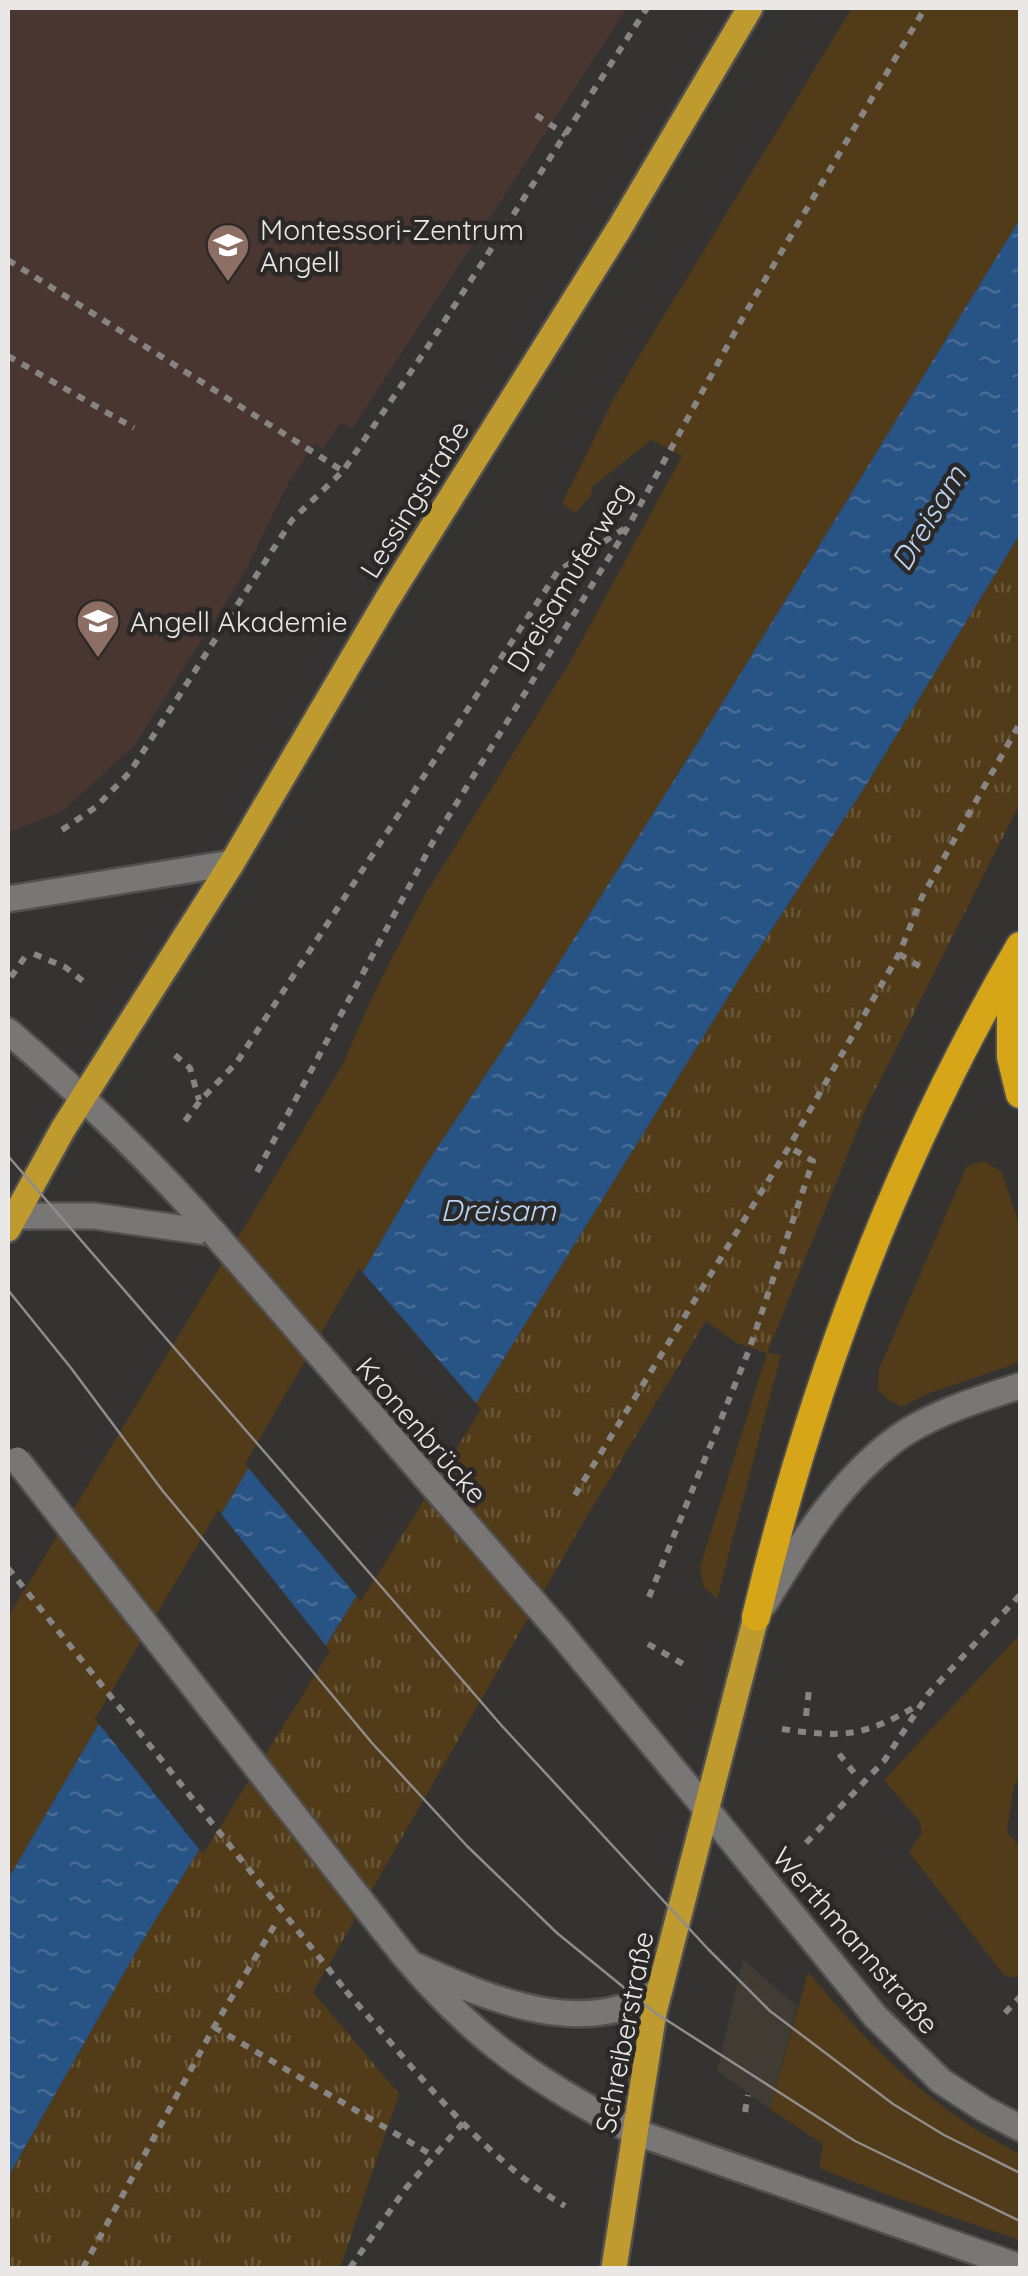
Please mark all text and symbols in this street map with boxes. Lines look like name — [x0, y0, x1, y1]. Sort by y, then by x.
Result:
place label: Montessori-Zentrum Angell — [260, 212, 524, 279]
school or university icon: Montessori-Zentrum Angell — [205, 222, 251, 283]
street label: Lessingstraße — [352, 414, 476, 584]
water label: Dreisam — [882, 458, 974, 577]
street label: Dreisamuferweg — [499, 476, 639, 678]
school or university icon: Angell Akademie — [75, 598, 121, 659]
place label: Angell Akademie — [130, 604, 348, 639]
water label: Dreisam — [440, 1191, 556, 1229]
street label: Kronenbrücke — [349, 1350, 495, 1510]
street label: Werthmannstraße — [765, 1839, 947, 2041]
street label: Schreiberstraße — [587, 1928, 661, 2136]

